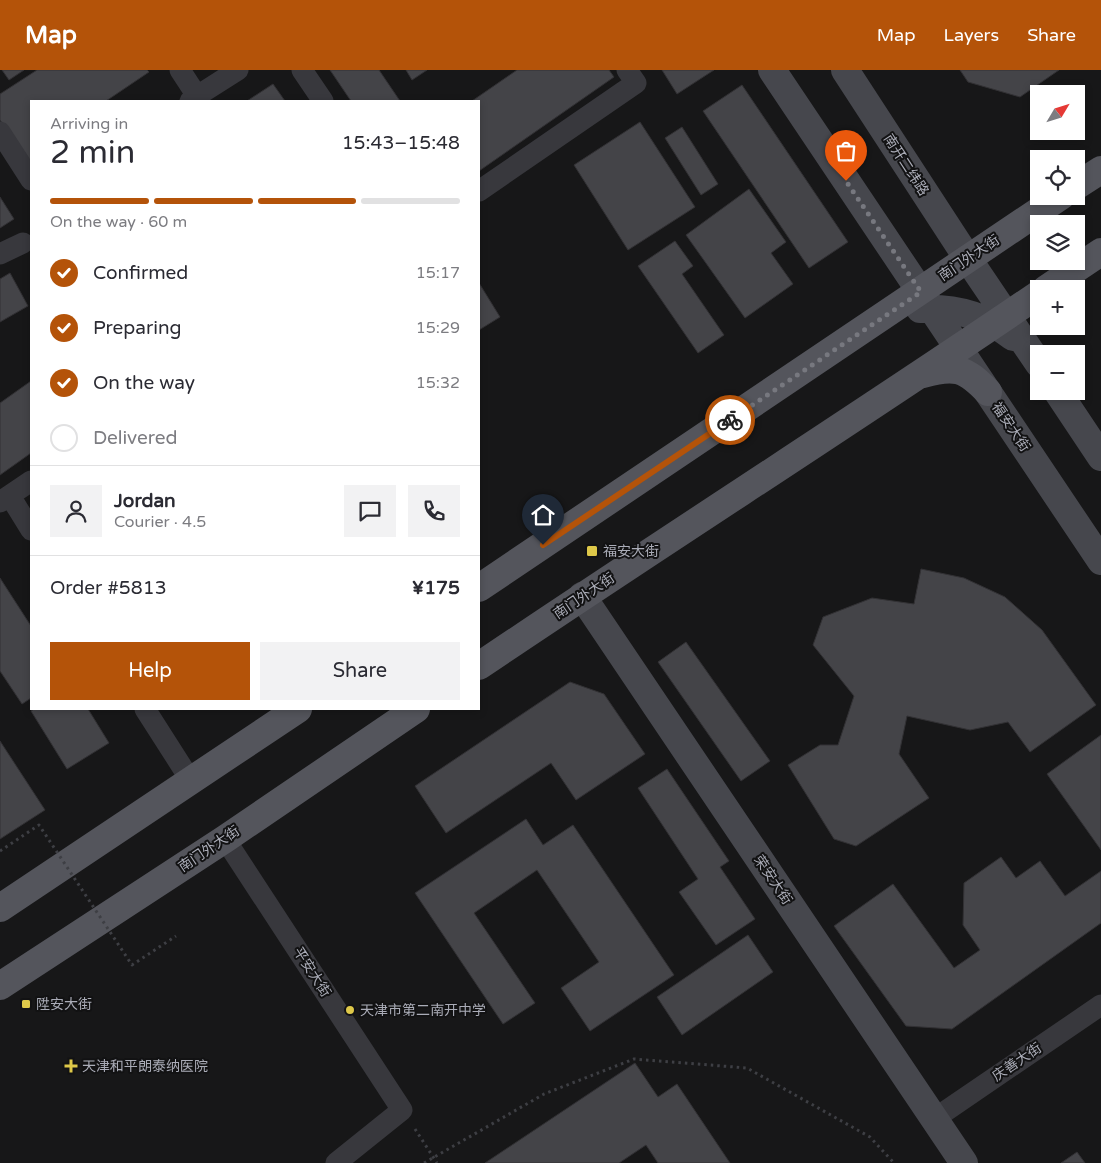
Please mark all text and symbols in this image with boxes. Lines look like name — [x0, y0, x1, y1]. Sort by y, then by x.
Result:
text: Map — [25, 21, 77, 50]
text: Map — [877, 24, 916, 46]
text: Layers — [944, 24, 999, 46]
text: Share — [1027, 24, 1076, 46]
north arrow — [1030, 85, 1085, 140]
map controls — [1030, 85, 1085, 400]
text: Arriving in — [50, 114, 128, 134]
pin — [825, 130, 867, 181]
street label: 南开二纬路 — [880, 131, 932, 199]
text: 15:43–15:48 — [342, 132, 460, 154]
text: 2 min — [50, 134, 135, 172]
icon: bag — [832, 137, 860, 165]
button: locate — [1030, 150, 1085, 205]
text: On the way · 60 m — [50, 212, 187, 232]
button: layers — [1030, 215, 1085, 270]
street label: 南门外大街 — [935, 231, 1003, 285]
icon: check — [50, 259, 78, 287]
text: Confirmed — [93, 262, 188, 284]
text: 15:17 — [416, 263, 460, 283]
button: + — [1030, 280, 1085, 335]
icon: check — [50, 314, 78, 342]
text: Preparing — [93, 317, 182, 339]
text: 15:29 — [416, 318, 460, 338]
button: − — [1030, 345, 1085, 400]
icon: check — [50, 369, 78, 397]
text: On the way — [93, 372, 195, 394]
text: 15:32 — [416, 373, 460, 393]
courier — [705, 395, 755, 445]
street label: 福安大街 — [988, 399, 1034, 455]
icon: bike — [716, 406, 744, 434]
text: Delivered — [93, 427, 178, 449]
button: person — [50, 485, 102, 537]
button: chat — [344, 485, 396, 537]
button: phone — [408, 485, 460, 537]
text: Jordan — [114, 490, 176, 512]
pin — [522, 494, 564, 545]
icon: home — [529, 501, 557, 529]
text: Courier · 4.5 — [114, 512, 206, 532]
place label: 福安大街 — [603, 543, 659, 560]
marker: 福安大街 — [585, 544, 599, 558]
street label: 南门外大街 — [550, 569, 618, 623]
text: Order #5813 — [50, 577, 167, 599]
text: ¥175 — [412, 577, 460, 599]
button: Help — [50, 642, 250, 700]
button: Share — [260, 642, 460, 700]
street label: 南门外大街 — [175, 822, 243, 876]
street label: 荣安大街 — [750, 852, 796, 908]
street label: 平安大街 — [290, 944, 334, 1000]
place label: 陞安大街 — [36, 996, 92, 1013]
marker: 陞安大街 — [20, 998, 32, 1010]
place label: 天津市第二南开中学 — [360, 1002, 486, 1019]
marker: 天津市第二南开中学 — [344, 1004, 356, 1016]
street label: 庆善大街 — [989, 1039, 1045, 1085]
place label: 天津和平朗泰纳医院 — [82, 1058, 208, 1075]
marker: 天津和平朗泰纳医院 — [64, 1059, 78, 1073]

